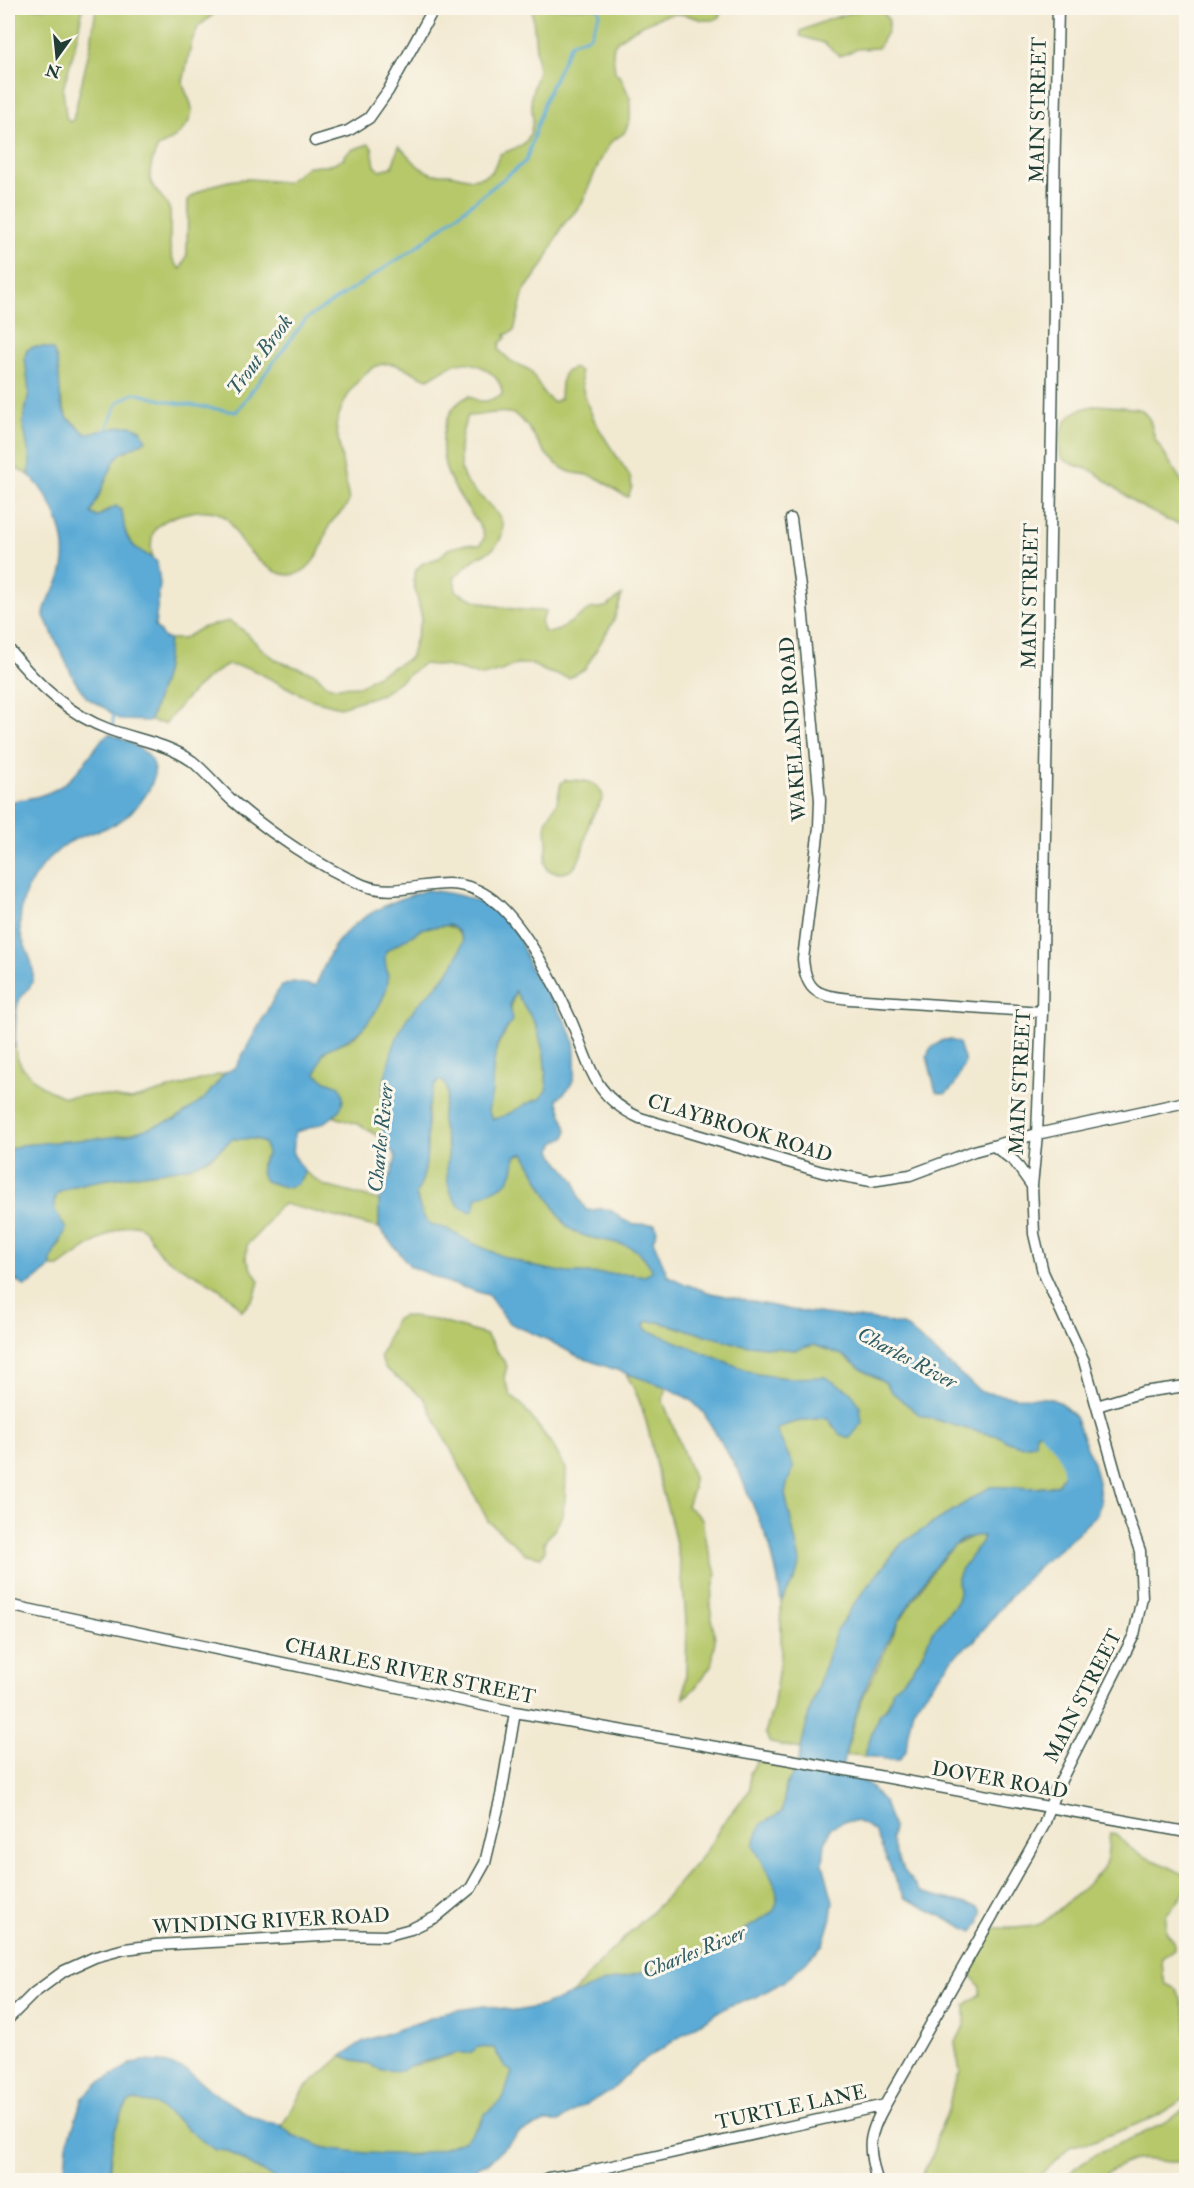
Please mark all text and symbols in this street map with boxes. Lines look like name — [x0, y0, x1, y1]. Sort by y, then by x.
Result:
north arrow — [27, 27, 87, 87]
street label: MAIN STREET — [1024, 37, 1052, 183]
text: N — [43, 59, 64, 82]
water label: Trout Brook — [221, 309, 299, 401]
street label: MAIN STREET — [1016, 523, 1044, 669]
street label: WAKELAND ROAD — [774, 636, 812, 823]
street label: MAIN STREET — [1004, 1008, 1036, 1156]
water label: Charles River — [362, 1081, 400, 1194]
street label: CLAYBROOK ROAD — [645, 1088, 835, 1168]
water label: Charles River — [853, 1320, 963, 1396]
street label: MAIN STREET — [1039, 1625, 1127, 1767]
street label: CHARLES RIVER STREET — [282, 1632, 538, 1710]
street label: DOVER ROAD — [930, 1756, 1070, 1804]
street label: WINDING RIVER ROAD — [151, 1902, 390, 1940]
water label: Charles River — [638, 1919, 751, 1985]
street label: TURTLE LANE — [713, 2079, 869, 2135]

